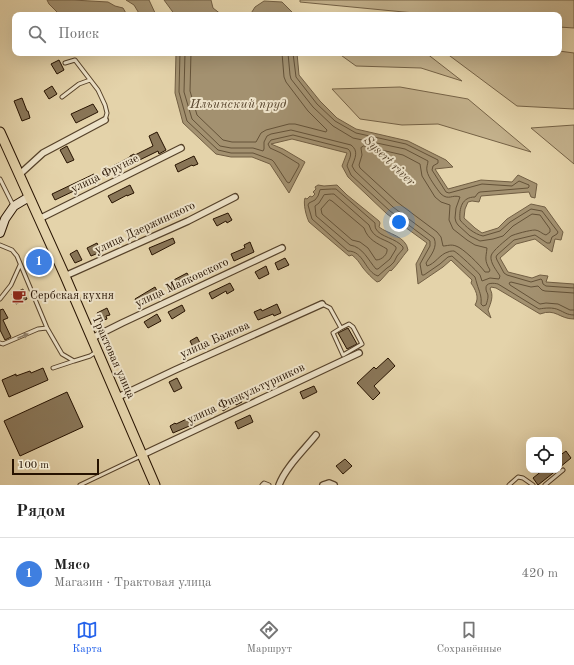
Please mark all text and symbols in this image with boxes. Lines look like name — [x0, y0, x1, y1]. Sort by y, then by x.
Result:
search box — [12, 12, 562, 56]
icon: search — [26, 23, 48, 45]
text: Поиск — [58, 27, 99, 42]
water label: Ильинский пруд — [189, 98, 287, 111]
water label: Sysert river — [361, 133, 418, 189]
street label: улица Фрунзе — [69, 152, 141, 196]
street label: улица Дзержинского — [93, 199, 197, 257]
your location — [389, 212, 409, 232]
pin: 1 — [26, 247, 52, 277]
street label: улица Маяковского — [133, 256, 231, 310]
cafe icon: Сербская кухня — [11, 288, 27, 304]
place label: Сербская кухня — [30, 290, 114, 302]
street label: Трактовая улица — [89, 313, 137, 401]
street label: улица Бажова — [178, 319, 252, 361]
one-way arrow — [18, 333, 29, 339]
street label: улица Физкультурников — [185, 361, 307, 427]
map controls — [526, 437, 562, 473]
button: locate — [526, 437, 562, 473]
scale bar — [12, 457, 99, 476]
text: 100 m — [18, 460, 49, 471]
text: Рядом — [16, 503, 65, 520]
text: Мясо — [54, 558, 90, 573]
text: 1 — [25, 567, 33, 580]
text: 420 m — [521, 567, 558, 580]
text: Магазин · Трактовая улица — [54, 576, 212, 589]
tab: Карта — [72, 619, 102, 657]
tab: Маршрут — [247, 619, 292, 657]
tab: Сохранённые — [437, 619, 502, 657]

